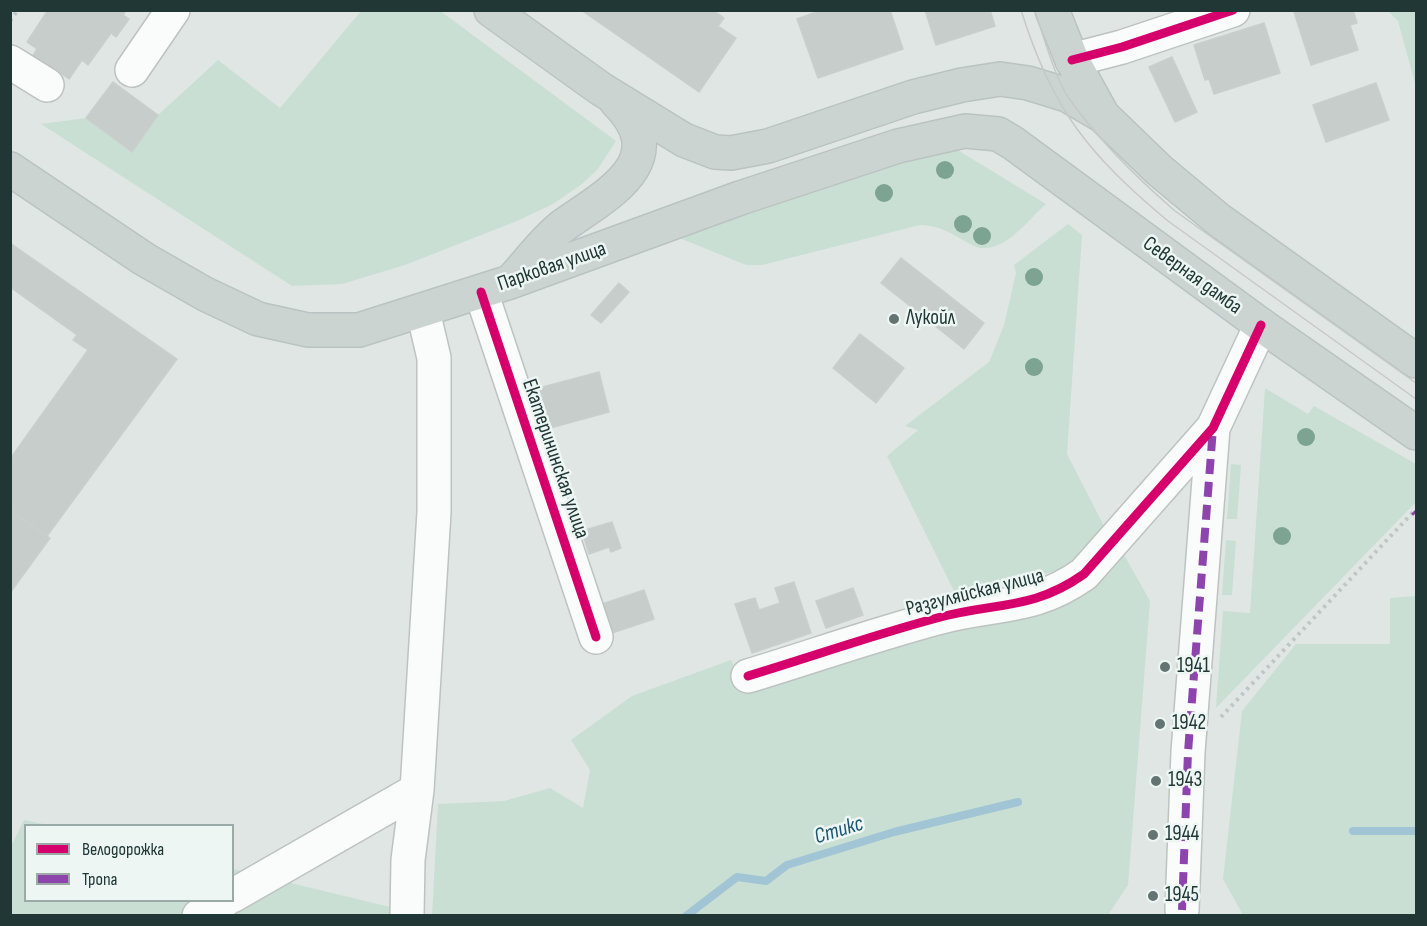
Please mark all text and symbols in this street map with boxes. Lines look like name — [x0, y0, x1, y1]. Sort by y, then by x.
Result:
street label: Северная дамба — [1137, 232, 1247, 320]
street label: Парковая улица — [494, 237, 610, 297]
place label: Лукойл — [906, 306, 955, 332]
marker: Лукойл — [887, 312, 901, 326]
street label: Екатерининская улица — [516, 376, 594, 542]
street label: Разгуляйская улица — [903, 564, 1047, 622]
place label: 1941 — [1177, 654, 1210, 680]
marker: 1941 — [1158, 660, 1172, 674]
place label: 1942 — [1172, 711, 1206, 737]
marker: 1942 — [1153, 717, 1167, 731]
place label: 1943 — [1168, 768, 1202, 794]
marker: 1943 — [1149, 774, 1163, 788]
water label: Стикс — [811, 811, 867, 851]
place label: 1944 — [1165, 822, 1199, 848]
legend — [24, 824, 234, 902]
marker: 1944 — [1146, 828, 1160, 842]
text: Велодорожка — [82, 839, 164, 860]
text: Тропа — [82, 869, 118, 890]
place label: 1945 — [1165, 883, 1199, 909]
marker: 1945 — [1146, 889, 1160, 903]

